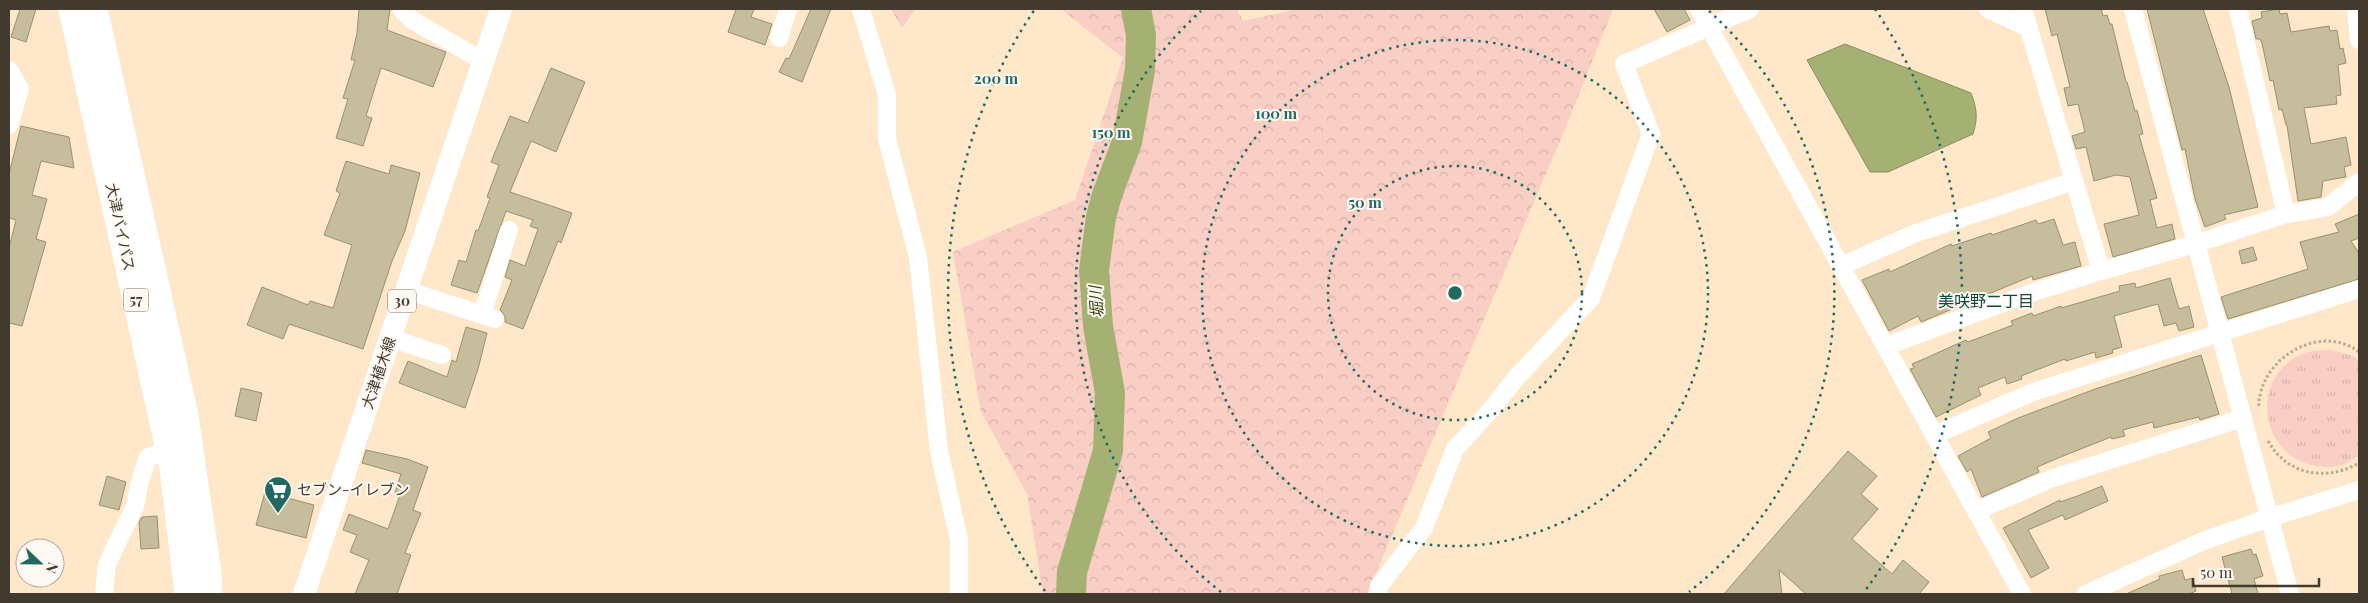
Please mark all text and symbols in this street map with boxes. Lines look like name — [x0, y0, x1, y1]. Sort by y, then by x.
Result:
text: 200 m — [974, 68, 1019, 88]
text: 100 m — [1255, 103, 1298, 123]
text: 150 m — [1091, 122, 1131, 142]
street label: 大津バイパス — [102, 181, 140, 273]
text: 50 m — [1348, 192, 1382, 212]
water label: 堀川 — [1084, 283, 1107, 319]
centre of rings — [1446, 284, 1464, 302]
road number: 57 — [124, 288, 148, 312]
road number: 30 — [388, 290, 416, 312]
district label: 美咲野二丁目 — [1938, 290, 2034, 311]
street label: 大津植木線 — [356, 334, 400, 411]
supermarket icon: セブン-イレブン — [263, 475, 293, 514]
place label: セブン-イレブン — [297, 479, 410, 499]
north arrow — [15, 538, 65, 588]
scale bar — [2193, 556, 2319, 588]
text: N — [42, 560, 63, 576]
text: 50 m — [2200, 562, 2233, 582]

